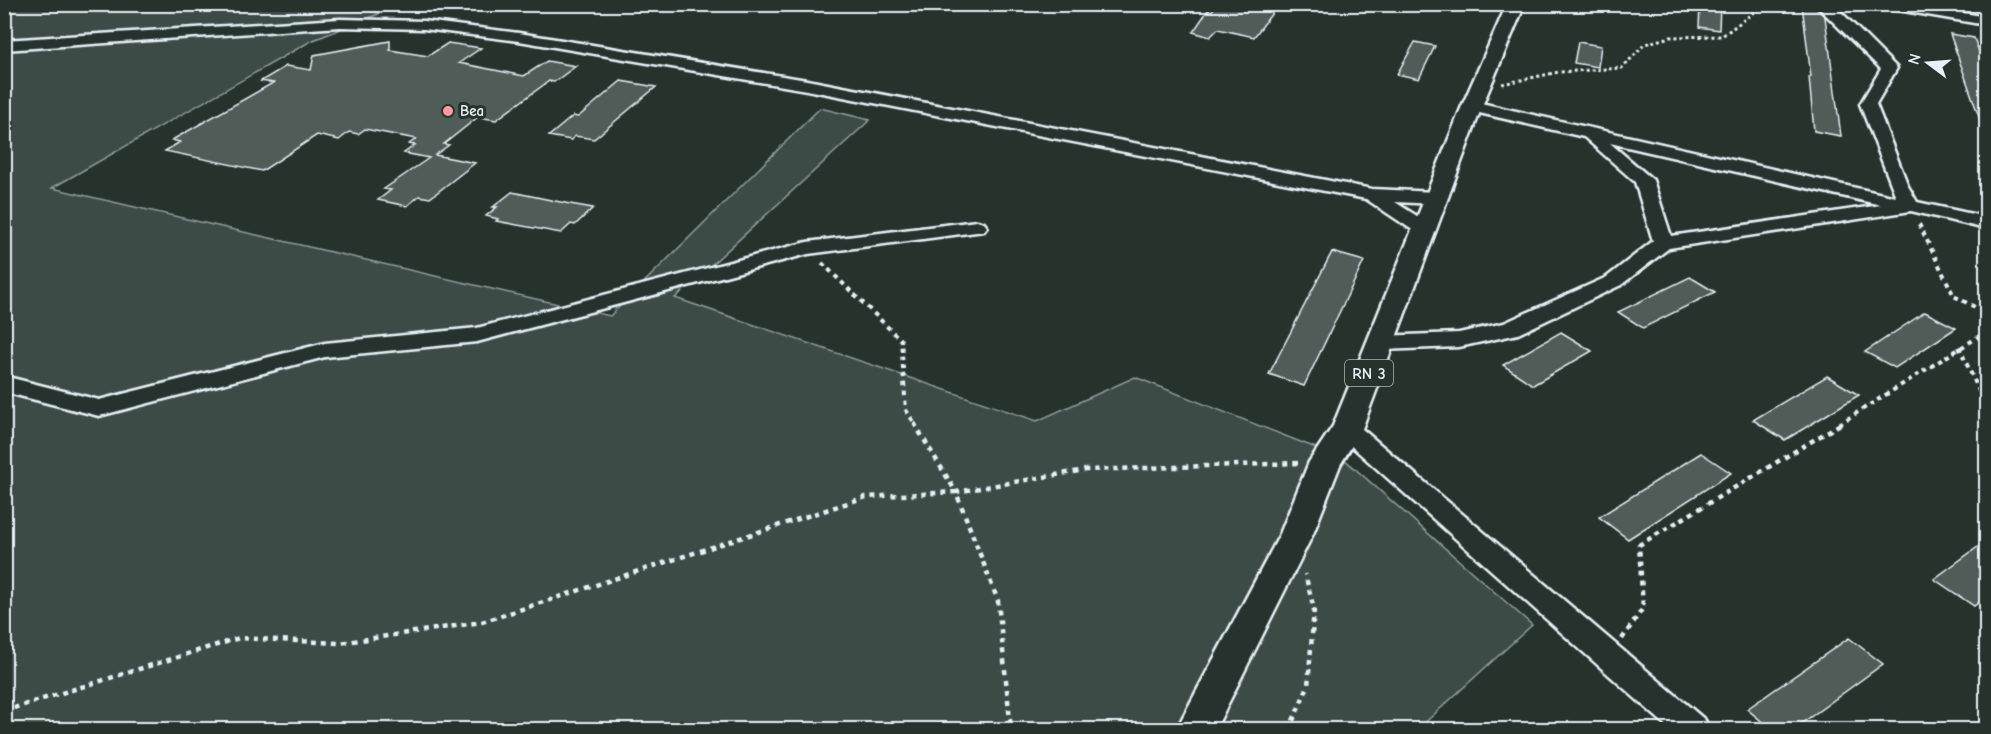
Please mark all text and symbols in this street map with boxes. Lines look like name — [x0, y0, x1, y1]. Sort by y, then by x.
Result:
north arrow — [1898, 33, 1958, 93]
text: N — [1904, 52, 1925, 67]
place label: Bea — [460, 102, 484, 120]
marker: Bea — [441, 104, 455, 118]
road number: RN 3 — [1345, 360, 1393, 386]

